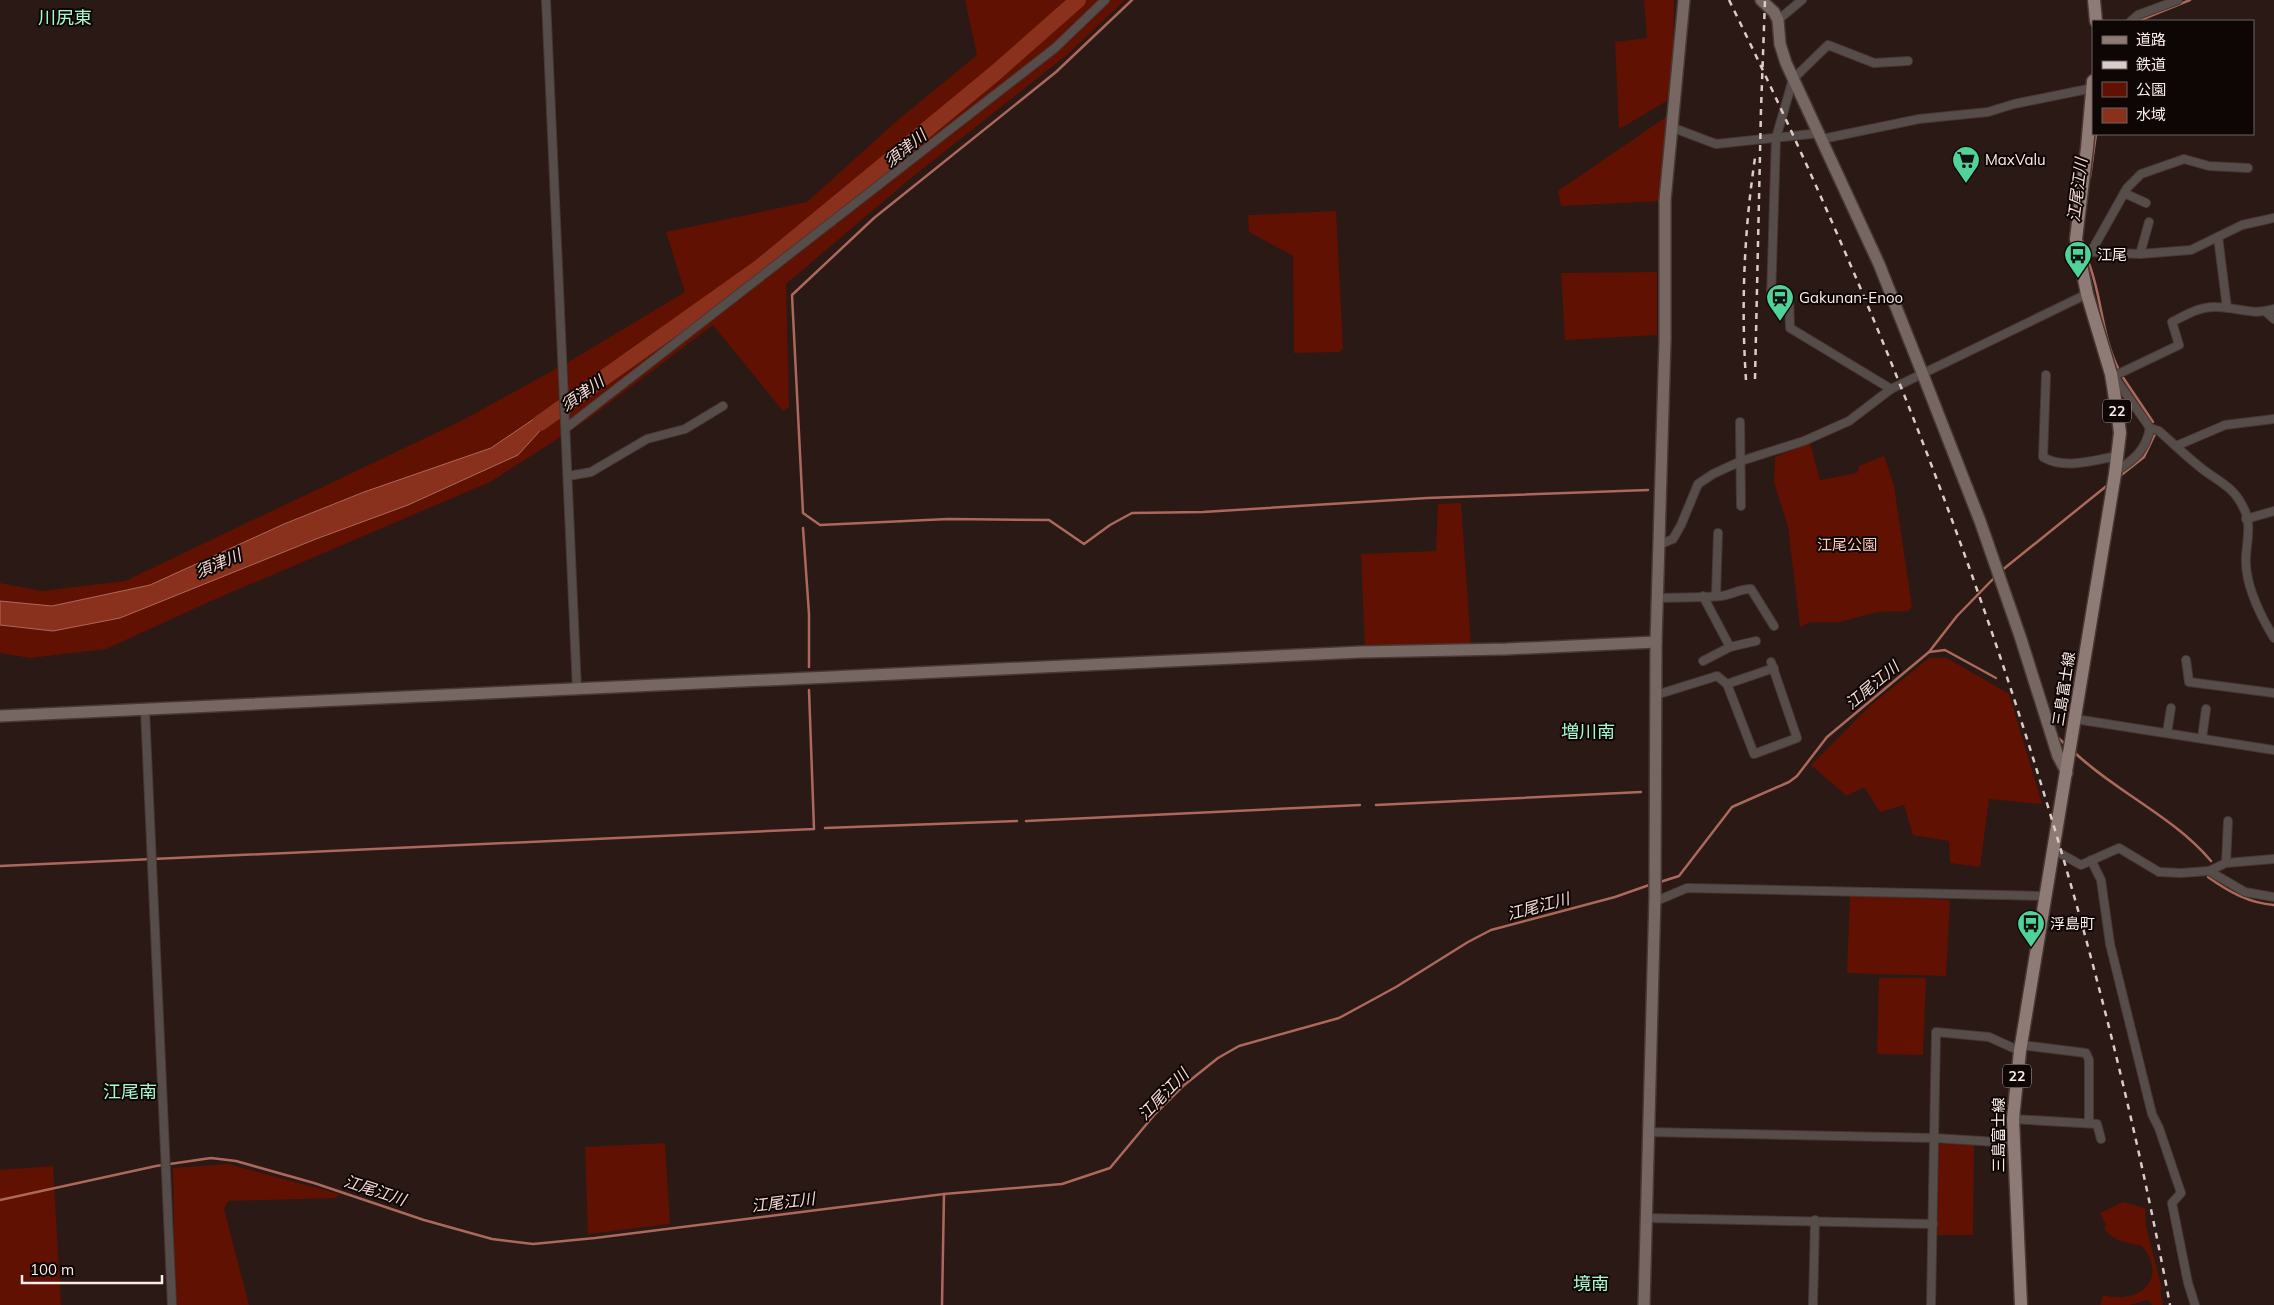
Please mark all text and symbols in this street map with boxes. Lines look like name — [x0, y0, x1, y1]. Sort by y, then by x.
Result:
district label: 川尻東 — [38, 6, 92, 29]
legend — [2092, 20, 2254, 135]
text: 道路 — [2136, 30, 2166, 49]
text: 鉄道 — [2136, 55, 2166, 74]
text: 公園 — [2136, 80, 2166, 99]
text: 水域 — [2136, 105, 2166, 124]
water label: 須津川 — [880, 124, 931, 171]
supermarket icon: MaxValu — [1951, 145, 1981, 184]
place label: MaxValu — [1985, 150, 2046, 169]
water label: 江尾江川 — [2063, 155, 2091, 223]
bus stop icon: 江尾 — [2063, 240, 2093, 279]
place label: 江尾 — [2097, 245, 2127, 264]
station icon: Gakunan-Enoo — [1765, 283, 1795, 322]
place label: Gakunan-Enoo — [1799, 288, 1903, 307]
water label: 須津川 — [557, 370, 609, 415]
road number: 22 — [2103, 400, 2131, 422]
park label: 江尾公園 — [1817, 535, 1877, 554]
water label: 須津川 — [192, 544, 246, 582]
street label: 三島富士線 — [2048, 650, 2079, 727]
water label: 江尾江川 — [1841, 655, 1904, 713]
district label: 増川南 — [1561, 720, 1615, 743]
water label: 江尾江川 — [1504, 888, 1573, 924]
bus stop icon: 浮島町 — [2016, 909, 2046, 948]
place label: 浮島町 — [2050, 914, 2095, 933]
water label: 江尾江川 — [1134, 1063, 1194, 1124]
road number: 22 — [2003, 1064, 2031, 1088]
district label: 江尾南 — [103, 1080, 157, 1103]
street label: 三島富士線 — [1989, 1097, 2008, 1173]
water label: 江尾江川 — [341, 1171, 410, 1210]
water label: 江尾江川 — [750, 1188, 818, 1216]
scale bar — [22, 1252, 162, 1284]
text: 100 m — [30, 1260, 74, 1279]
district label: 境南 — [1573, 1272, 1609, 1295]

